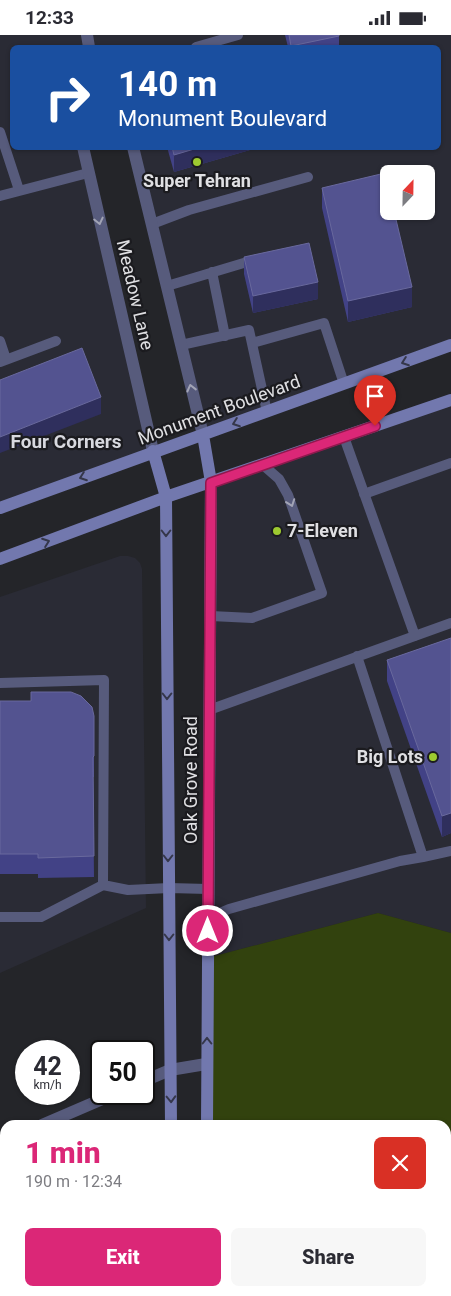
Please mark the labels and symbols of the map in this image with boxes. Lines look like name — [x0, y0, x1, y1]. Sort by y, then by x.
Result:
marker: Super Tehran — [191, 156, 203, 168]
north arrow — [380, 165, 435, 220]
place label: Super Tehran — [143, 170, 251, 191]
one-way arrow — [93, 216, 104, 225]
street label: Meadow Lane — [113, 238, 158, 352]
one-way arrow — [401, 356, 410, 366]
street label: Monument Boulevard — [135, 370, 303, 449]
pin — [354, 375, 396, 426]
one-way arrow — [186, 384, 197, 393]
one-way arrow — [232, 417, 241, 427]
district label: Four Corners — [10, 430, 122, 453]
one-way arrow — [79, 471, 87, 481]
one-way arrow — [285, 498, 295, 507]
place label: 7-Eleven — [287, 520, 358, 541]
marker: 7-Eleven — [271, 525, 283, 537]
one-way arrow — [161, 530, 171, 538]
one-way arrow — [41, 538, 49, 548]
one-way arrow — [162, 692, 173, 700]
street label: Oak Grove Road — [180, 716, 201, 844]
place label: Big Lots — [357, 746, 423, 767]
marker: Big Lots — [427, 751, 439, 763]
one-way arrow — [163, 855, 173, 863]
position arrow — [181, 904, 233, 956]
one-way arrow — [164, 934, 174, 941]
one-way arrow — [202, 1037, 212, 1045]
speed limit sign: 50 — [90, 1040, 155, 1105]
one-way arrow — [165, 1096, 176, 1104]

